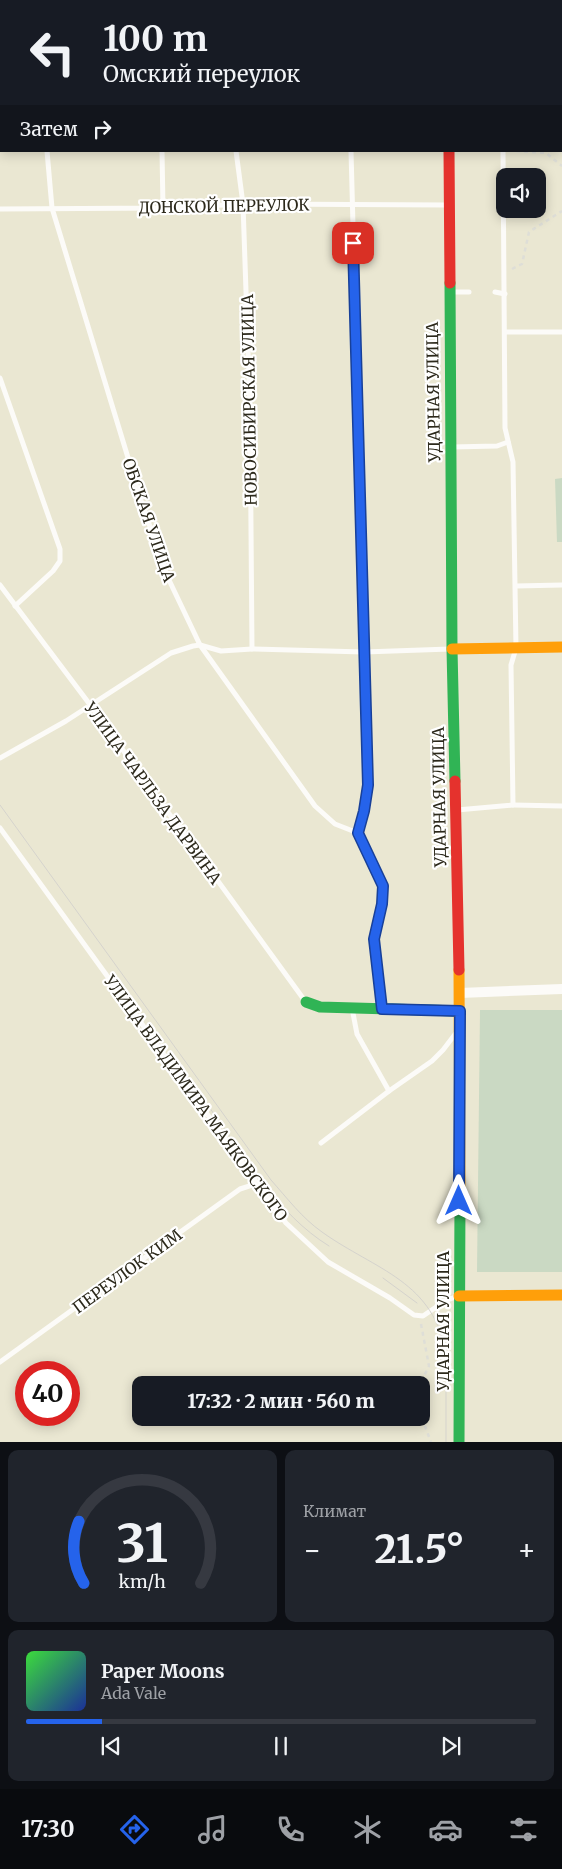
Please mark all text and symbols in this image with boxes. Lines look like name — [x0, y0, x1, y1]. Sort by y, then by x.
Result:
text: 100 m — [103, 17, 208, 61]
icon: left — [20, 20, 85, 85]
text: Омский переулок — [103, 60, 300, 88]
icon: right — [88, 115, 116, 143]
text: Затем — [20, 117, 78, 141]
map controls — [496, 168, 546, 218]
button: sound — [496, 168, 546, 218]
street label: ДОНСКОЙ ПЕРЕУЛОК — [138, 194, 310, 217]
pin — [332, 222, 374, 264]
icon: arrive — [339, 229, 367, 257]
street label: НОВОСИБИРСКАЯ УЛИЦА — [237, 293, 261, 506]
street label: УДАРНАЯ УЛИЦА — [422, 321, 444, 463]
street label: ОБСКАЯ УЛИЦА — [118, 456, 180, 585]
street label: УЛИЦА ЧАРЛЬЗА ДАРВИНА — [80, 697, 226, 889]
street label: УДАРНАЯ УЛИЦА — [428, 726, 450, 868]
street label: УЛИЦА ВЛАДИМИРА МАЯКОВСКОГО — [99, 970, 292, 1225]
position arrow — [432, 1174, 484, 1226]
street label: ПЕРЕУЛОК КИМ — [68, 1224, 186, 1317]
street label: УДАРНАЯ УЛИЦА — [433, 1250, 453, 1392]
speed limit sign: 40 — [15, 1361, 80, 1426]
text: 17:32 · 2 мин · 560 m — [187, 1389, 375, 1413]
text: Климат — [303, 1501, 366, 1521]
text: 31 — [117, 1511, 168, 1576]
text: 21.5° — [375, 1526, 464, 1573]
text: − — [303, 1532, 322, 1568]
text: + — [517, 1532, 536, 1568]
text: km/h — [119, 1570, 166, 1593]
text: Paper Moons — [101, 1659, 225, 1683]
text: Ada Vale — [101, 1683, 166, 1703]
icon: previous — [97, 1732, 125, 1760]
icon: pause — [267, 1732, 295, 1760]
icon: next — [437, 1732, 465, 1760]
icon: directions — [117, 1812, 152, 1847]
icon: music — [195, 1812, 230, 1847]
icon: phone — [273, 1812, 308, 1847]
icon: climate — [350, 1812, 385, 1847]
icon: car — [428, 1812, 463, 1847]
icon: filters — [506, 1812, 541, 1847]
text: 17:30 — [21, 1815, 75, 1843]

